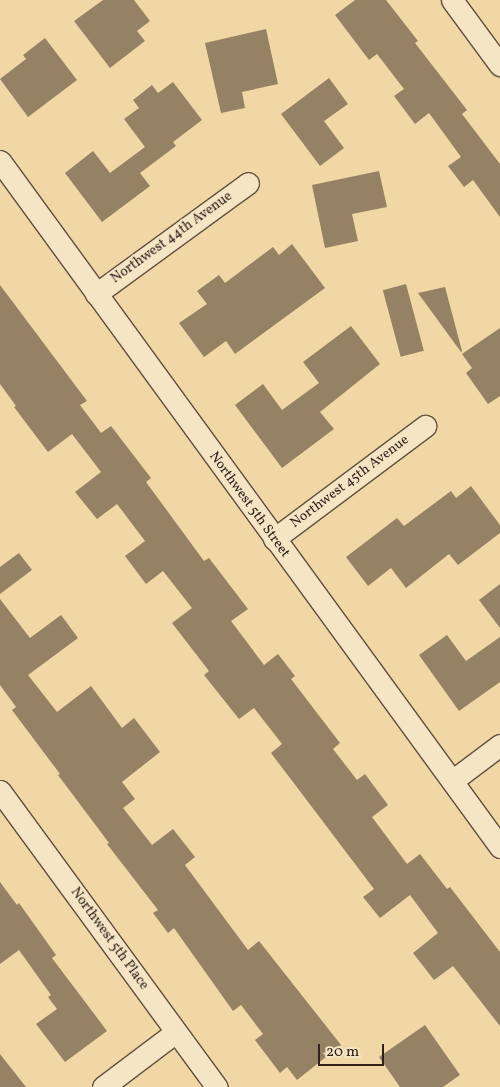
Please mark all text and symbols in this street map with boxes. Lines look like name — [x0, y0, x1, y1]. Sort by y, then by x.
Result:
street label: Northwest 44th Avenue — [108, 188, 236, 288]
street label: Northwest 45th Avenue — [287, 432, 413, 532]
street label: Northwest 5th Street — [205, 449, 293, 561]
street label: Northwest 5th Place — [66, 885, 152, 993]
scale bar — [320, 1034, 386, 1066]
text: 20 m — [326, 1042, 359, 1063]

